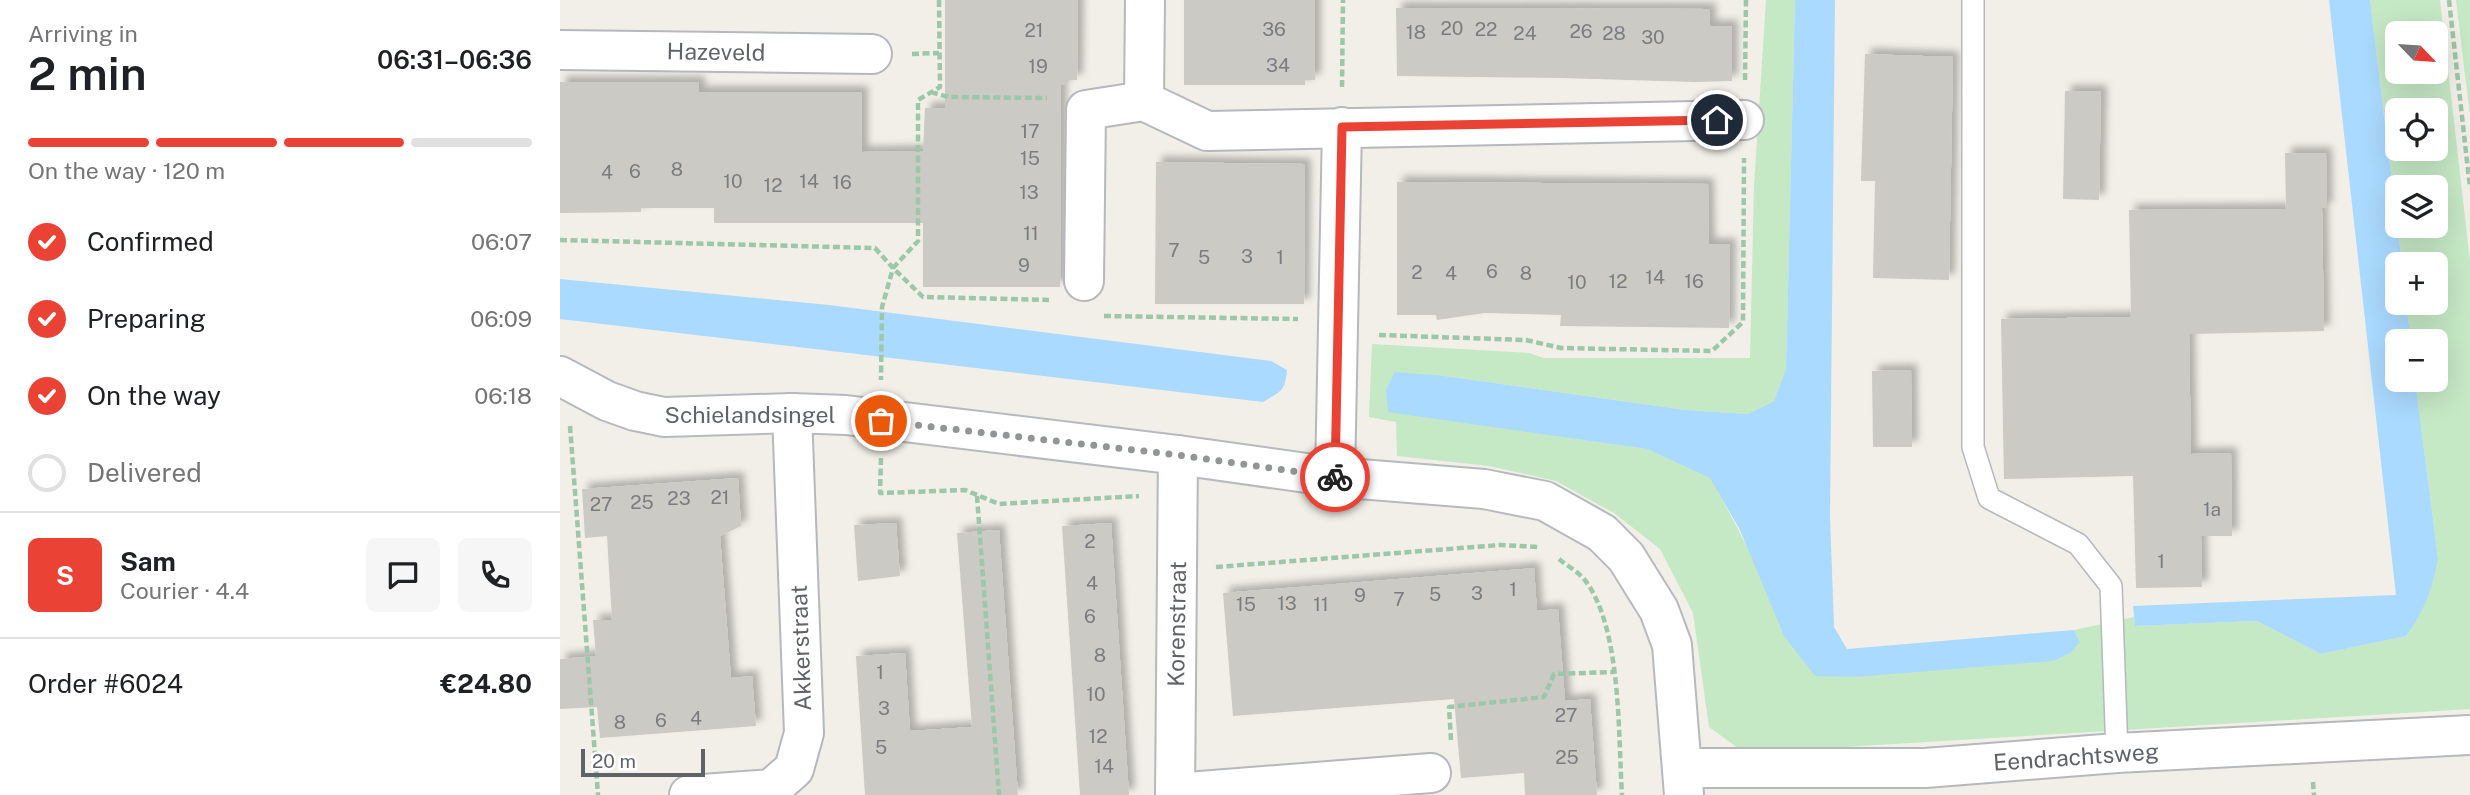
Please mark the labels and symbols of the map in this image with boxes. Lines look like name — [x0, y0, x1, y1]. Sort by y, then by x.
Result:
house number: 20 — [1441, 17, 1463, 39]
house number: 36 — [1262, 18, 1286, 40]
house number: 22 — [1475, 18, 1497, 40]
house number: 21 — [1024, 19, 1044, 41]
house number: 26 — [1569, 20, 1593, 42]
house number: 18 — [1406, 21, 1426, 43]
north arrow — [2385, 21, 2448, 84]
house number: 24 — [1513, 22, 1537, 44]
house number: 28 — [1602, 22, 1626, 44]
house number: 30 — [1641, 26, 1665, 48]
street label: Hazeveld — [667, 37, 765, 66]
house number: 34 — [1266, 54, 1290, 76]
house number: 19 — [1028, 55, 1048, 77]
pin — [1687, 90, 1747, 150]
house number: 17 — [1020, 120, 1040, 142]
house number: 15 — [1020, 147, 1040, 169]
house number: 8 — [671, 158, 683, 180]
house number: 6 — [629, 160, 641, 182]
house number: 4 — [601, 161, 613, 183]
house number: 10 — [723, 170, 743, 192]
house number: 14 — [799, 170, 819, 192]
house number: 16 — [832, 171, 852, 193]
house number: 12 — [763, 174, 783, 196]
house number: 13 — [1019, 181, 1039, 203]
house number: 11 — [1023, 222, 1039, 244]
house number: 7 — [1168, 239, 1180, 261]
house number: 3 — [1241, 245, 1253, 267]
house number: 5 — [1198, 246, 1210, 268]
house number: 1 — [1276, 246, 1284, 268]
house number: 9 — [1018, 254, 1030, 276]
house number: 6 — [1486, 260, 1498, 282]
house number: 2 — [1411, 261, 1423, 283]
house number: 4 — [1445, 262, 1457, 284]
house number: 8 — [1520, 262, 1532, 284]
house number: 14 — [1645, 266, 1665, 288]
house number: 12 — [1608, 270, 1628, 292]
house number: 16 — [1684, 270, 1704, 292]
house number: 10 — [1567, 271, 1587, 293]
pin — [851, 391, 911, 451]
street label: Schielandsingel — [665, 401, 836, 428]
courier — [1300, 442, 1370, 512]
house number: 21 — [710, 486, 730, 508]
house number: 23 — [667, 487, 691, 509]
house number: 25 — [630, 491, 654, 513]
house number: 27 — [590, 493, 612, 515]
house number: 1a — [2203, 498, 2221, 520]
house number: 2 — [1084, 530, 1096, 552]
house number: 1 — [2157, 550, 2165, 572]
street label: Korenstraat — [1162, 561, 1191, 687]
house number: 4 — [1086, 572, 1098, 594]
house number: 1 — [1509, 578, 1517, 600]
house number: 3 — [1471, 582, 1483, 604]
house number: 5 — [1429, 583, 1441, 605]
street label: Akkerstraat — [785, 584, 816, 712]
house number: 9 — [1354, 584, 1366, 606]
house number: 7 — [1393, 588, 1405, 610]
house number: 13 — [1277, 592, 1297, 614]
house number: 15 — [1236, 593, 1256, 615]
house number: 11 — [1313, 593, 1329, 615]
house number: 6 — [1084, 605, 1096, 627]
house number: 8 — [1094, 644, 1106, 666]
house number: 1 — [876, 661, 884, 683]
house number: 10 — [1086, 683, 1106, 705]
house number: 3 — [878, 697, 890, 719]
house number: 27 — [1555, 704, 1577, 726]
house number: 4 — [690, 707, 702, 729]
house number: 6 — [655, 709, 667, 731]
house number: 8 — [614, 711, 626, 733]
house number: 12 — [1088, 725, 1108, 747]
house number: 5 — [875, 736, 887, 758]
street label: Eendrachtsweg — [1992, 737, 2160, 776]
scale bar — [581, 746, 705, 778]
house number: 25 — [1555, 746, 1579, 768]
house number: 14 — [1094, 755, 1114, 777]

